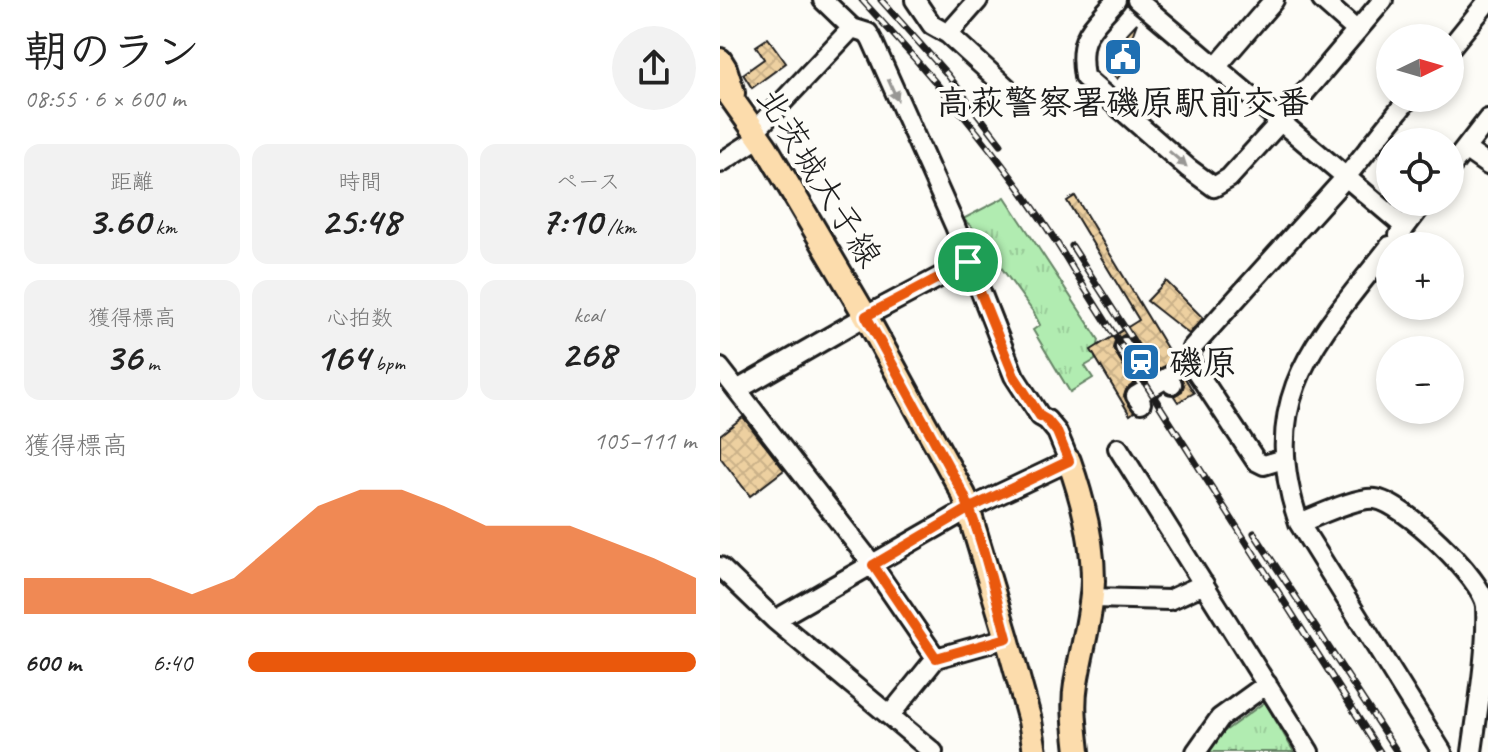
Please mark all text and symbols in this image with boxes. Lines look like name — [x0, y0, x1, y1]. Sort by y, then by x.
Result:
text: 朝のラン — [24, 24, 200, 79]
north arrow — [1376, 24, 1464, 112]
map controls — [1376, 24, 1464, 424]
button: share — [612, 26, 696, 110]
public building icon: 高萩警察署磯原駅前交番 — [1102, 36, 1144, 78]
one-way arrow — [886, 78, 900, 101]
street label: 北茨城大子線 — [747, 79, 892, 275]
place label: 高萩警察署磯原駅前交番 — [936, 81, 1310, 124]
text: 08:55 · 6 × 600 m — [24, 82, 185, 115]
button: locate — [1376, 128, 1464, 216]
one-way arrow — [1167, 150, 1187, 167]
text: 距離 — [110, 168, 154, 196]
text: 時間 — [338, 168, 382, 196]
text: ペース — [556, 168, 620, 196]
text: 3.60 — [87, 196, 150, 246]
text: 25:48 — [320, 196, 400, 246]
text: 7:10 — [540, 196, 602, 246]
text: km — [150, 213, 177, 241]
text: /km — [602, 213, 636, 241]
pin — [934, 228, 1002, 296]
button: + — [1376, 232, 1464, 320]
icon: arrive — [946, 240, 990, 284]
text: kcal — [573, 301, 603, 329]
text: 獲得標高 — [88, 304, 176, 332]
text: 心拍数 — [327, 304, 393, 332]
text: 268 — [561, 329, 615, 379]
text: 36 — [105, 332, 142, 382]
text: 164 — [315, 332, 370, 382]
button: − — [1376, 336, 1464, 424]
station icon: 磯原 — [1120, 341, 1162, 383]
place label: 磯原 — [1169, 341, 1237, 384]
text: m — [142, 349, 159, 377]
text: bpm — [370, 349, 405, 377]
text: 105–111 m — [593, 424, 696, 457]
text: 獲得標高 — [24, 429, 128, 462]
text: 600 m — [24, 646, 81, 679]
text: 6:40 — [152, 646, 192, 679]

